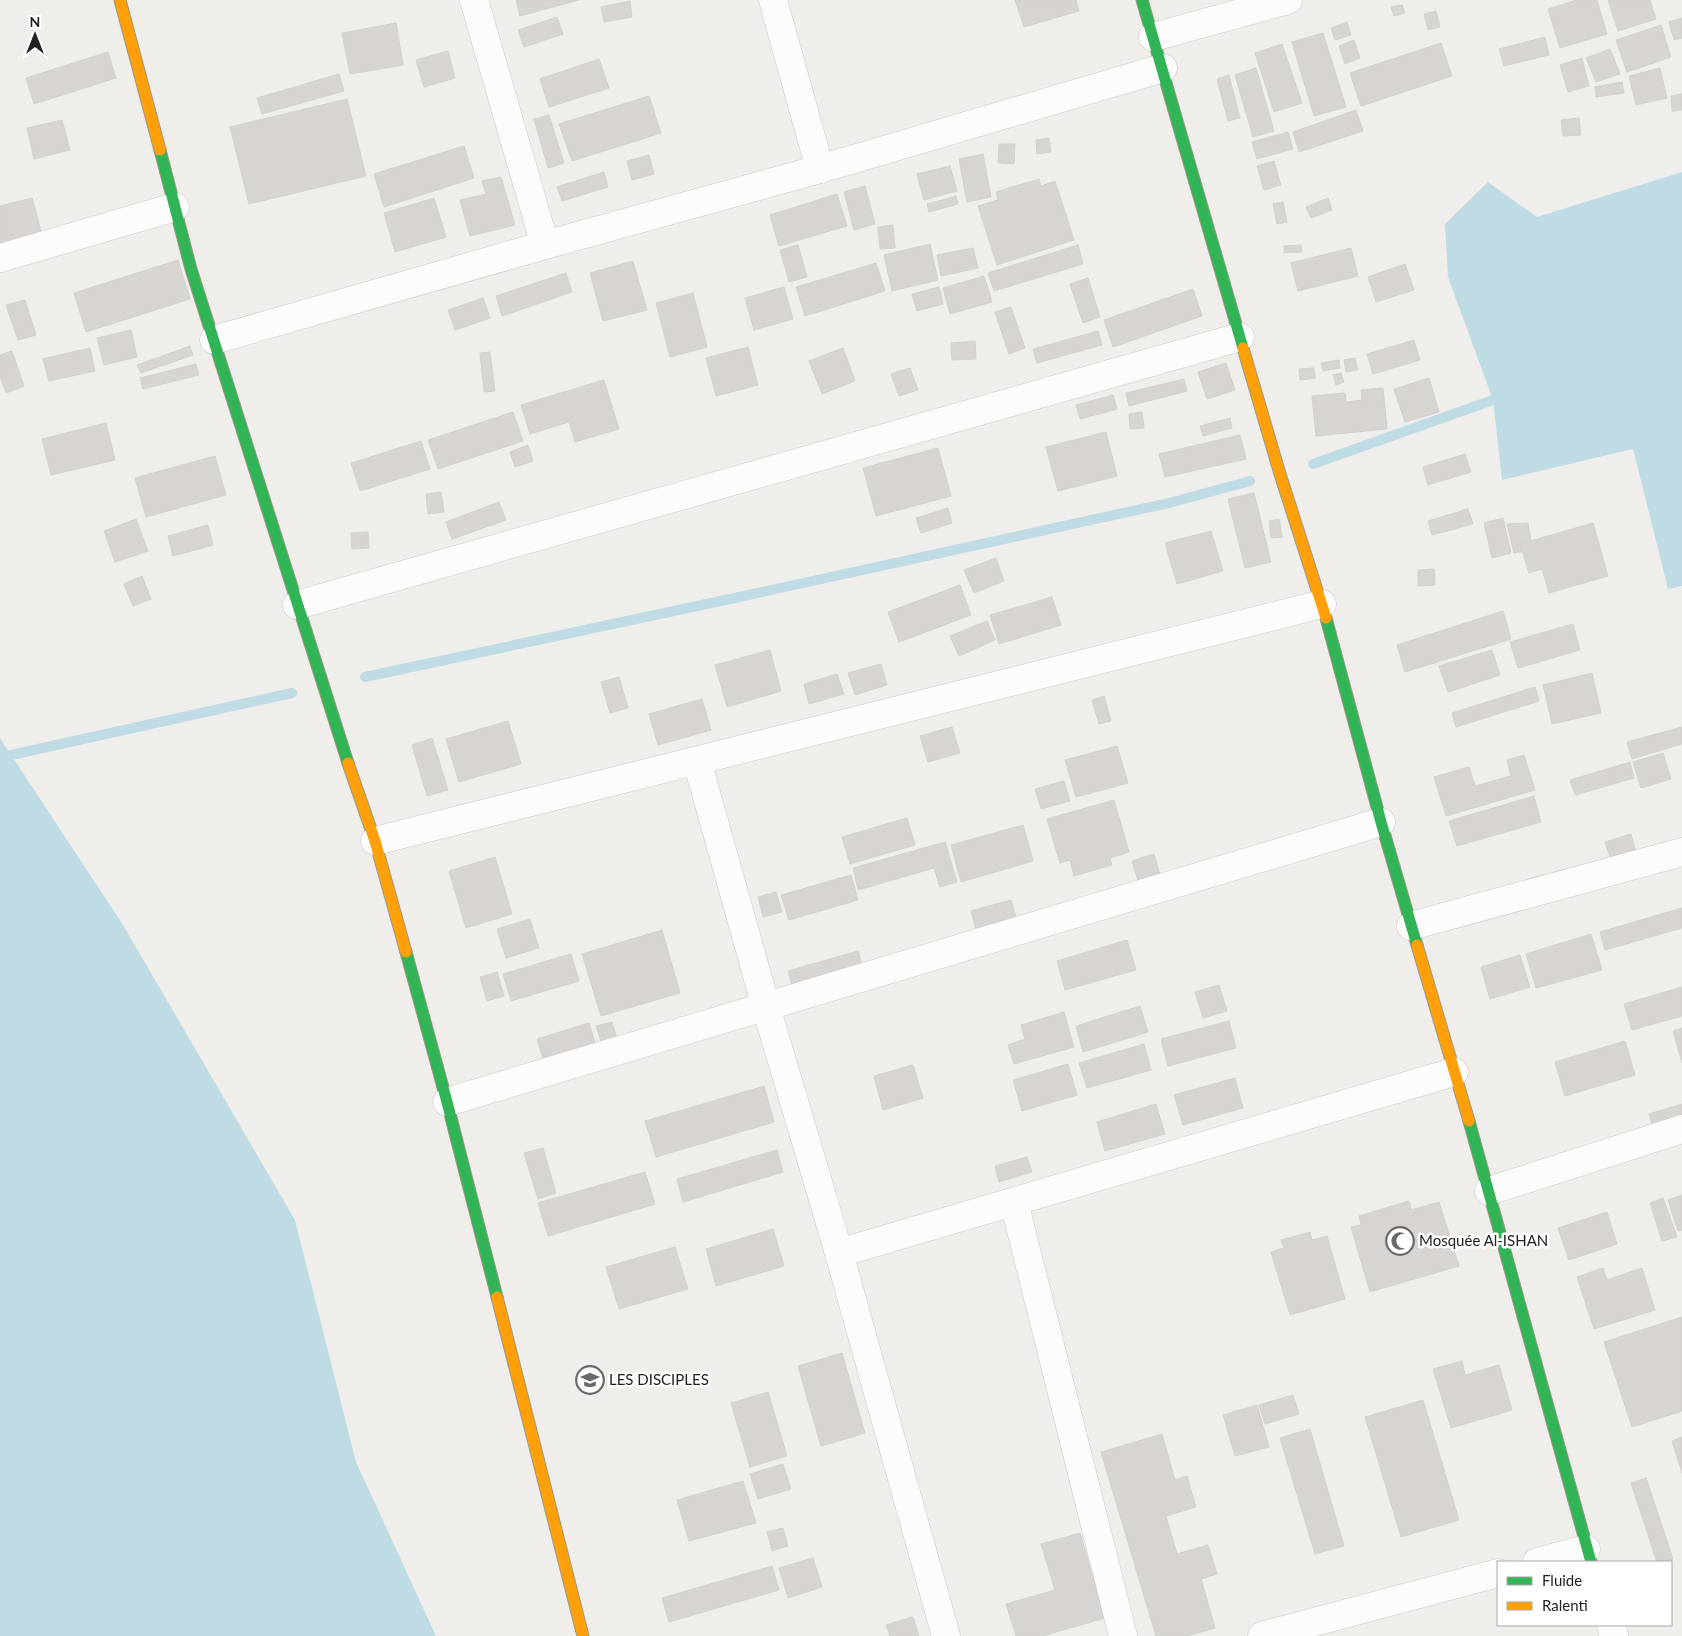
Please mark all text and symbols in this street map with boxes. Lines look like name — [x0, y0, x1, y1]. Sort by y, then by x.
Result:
north arrow — [10, 10, 60, 60]
text: N — [30, 13, 40, 30]
mosque icon: Mosquée Al-ISHAN — [1385, 1226, 1415, 1256]
place label: Mosquée Al-ISHAN — [1419, 1231, 1548, 1249]
school or university icon: LES DISCIPLES — [575, 1365, 605, 1395]
place label: LES DISCIPLES — [609, 1370, 709, 1388]
legend — [1497, 1561, 1672, 1626]
text: Fluide — [1542, 1571, 1582, 1589]
text: Ralenti — [1542, 1596, 1588, 1614]

